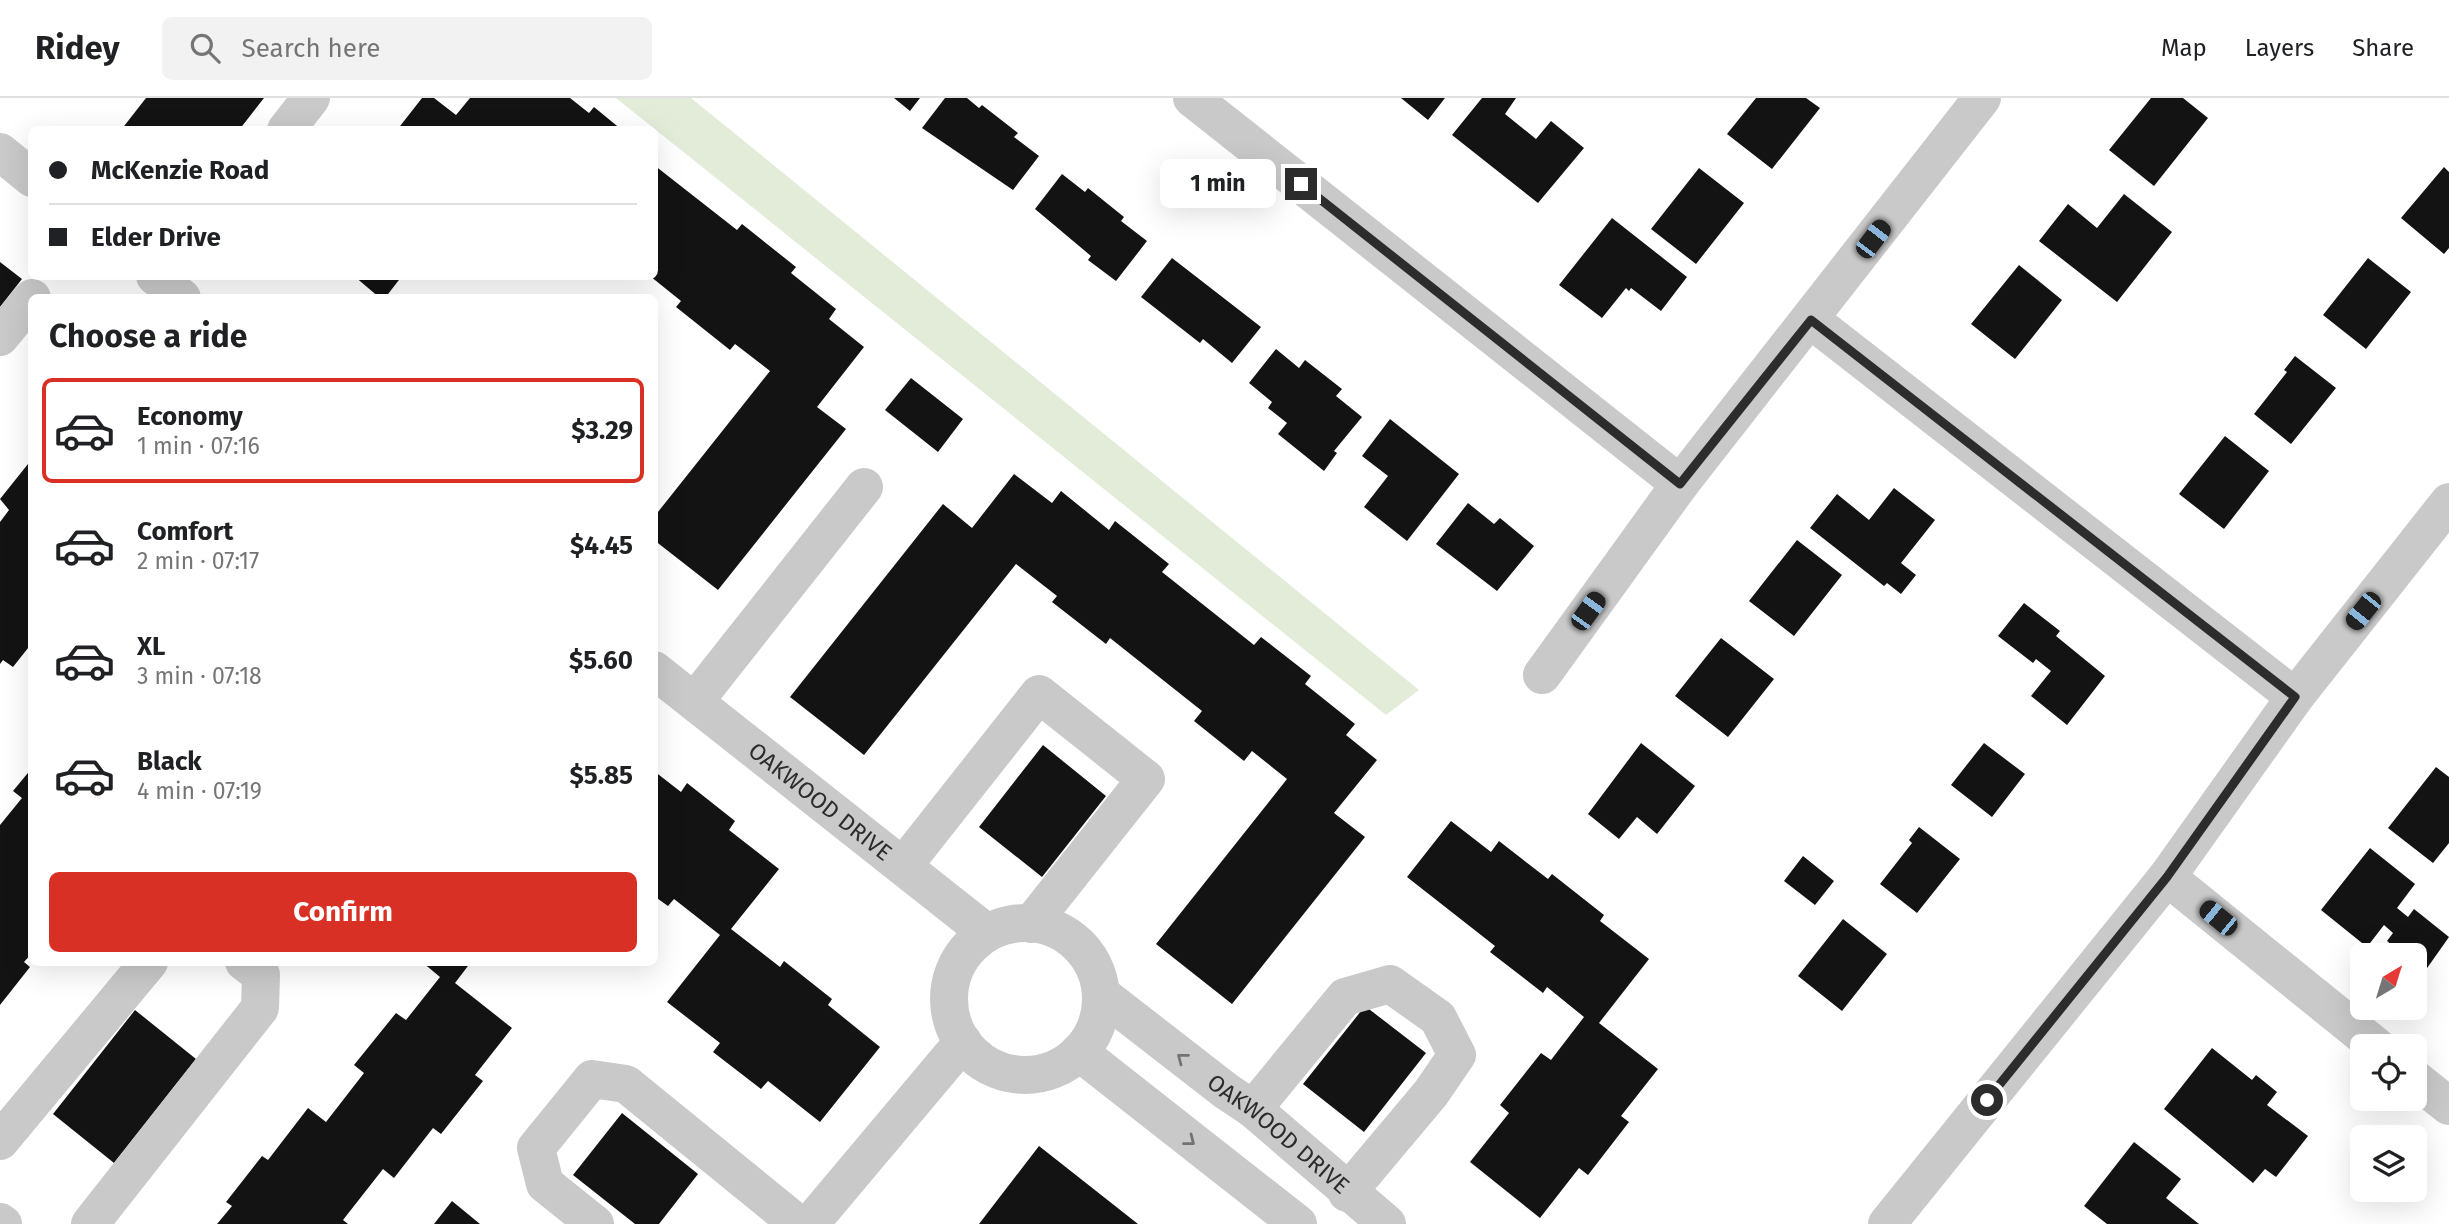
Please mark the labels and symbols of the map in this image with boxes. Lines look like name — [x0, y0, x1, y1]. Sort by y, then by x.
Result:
callout: 1 min — [1161, 160, 1276, 208]
route end — [1285, 168, 1317, 200]
car — [1852, 216, 1895, 262]
car — [1568, 588, 1609, 634]
car — [2342, 588, 2385, 634]
street label: OAKWOOD DRIVE — [743, 736, 898, 867]
car — [2196, 897, 2241, 939]
north arrow — [2350, 943, 2427, 1020]
one-way arrow — [1178, 1053, 1190, 1066]
street label: OAKWOOD DRIVE — [1202, 1068, 1355, 1200]
route start — [1971, 1084, 2003, 1116]
one-way arrow — [1182, 1132, 1195, 1145]

